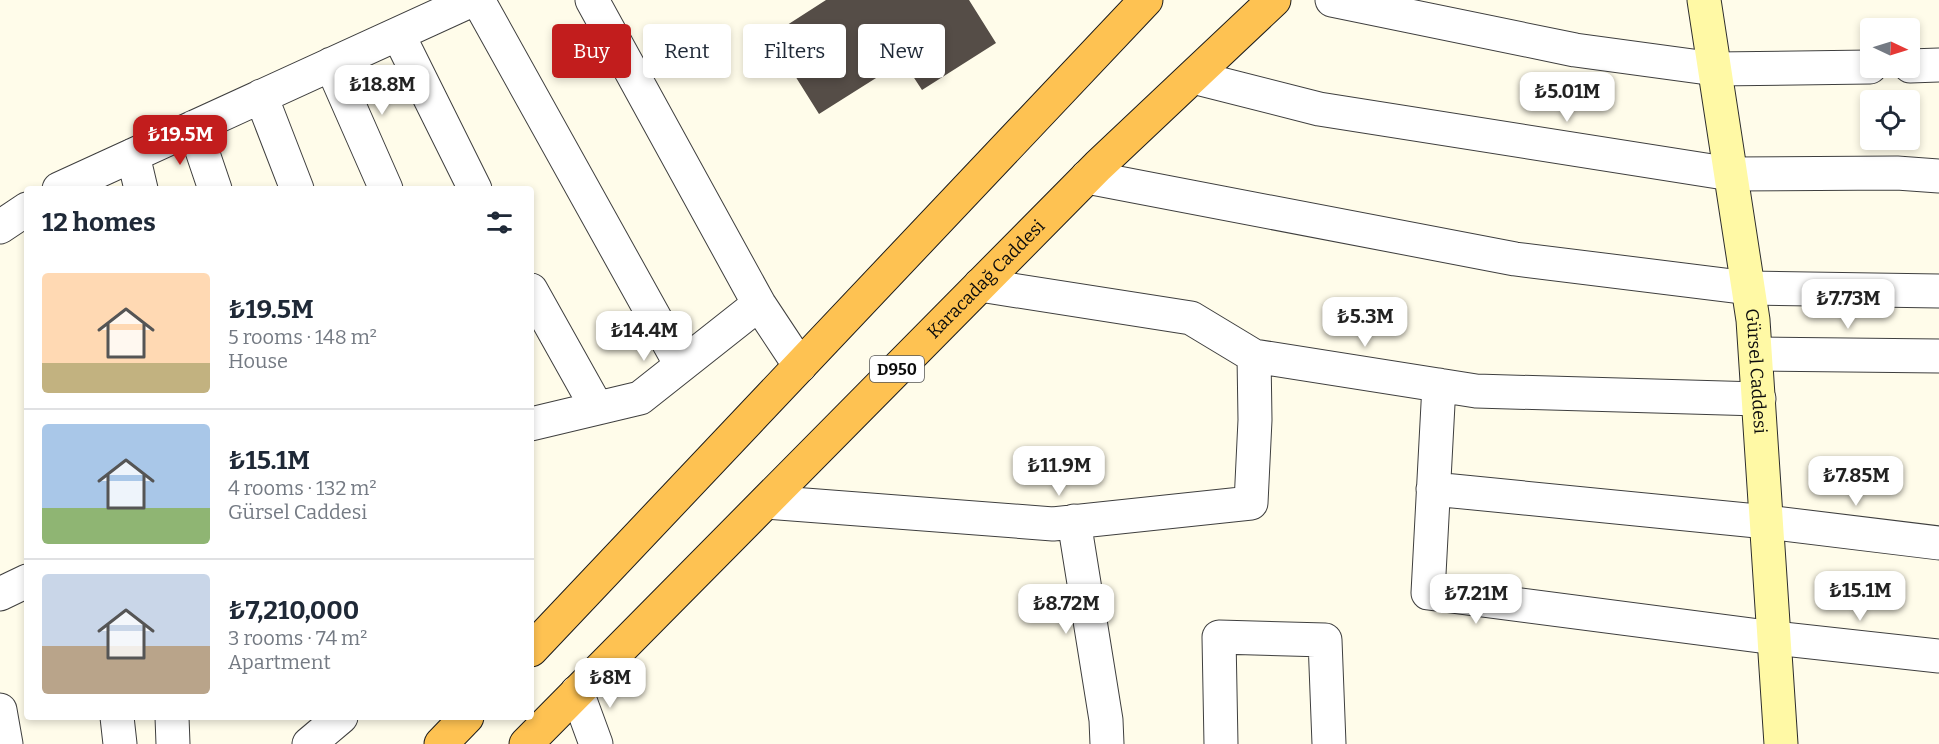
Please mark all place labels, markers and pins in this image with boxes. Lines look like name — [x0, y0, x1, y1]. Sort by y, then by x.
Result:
pin: ₺18.8M — [333, 65, 431, 116]
pin: ₺5.01M — [1518, 72, 1616, 123]
pin: ₺19.5M — [131, 115, 229, 166]
pin: ₺7.73M — [1799, 279, 1897, 330]
pin: ₺5.3M — [1323, 297, 1407, 348]
pin: ₺14.4M — [595, 311, 693, 362]
pin: ₺11.9M — [1010, 446, 1108, 497]
pin: ₺7.85M — [1807, 456, 1905, 507]
pin: ₺15.1M — [1811, 571, 1909, 622]
pin: ₺7.21M — [1427, 574, 1525, 625]
pin: ₺8.72M — [1017, 584, 1115, 635]
pin: ₺8M — [581, 658, 639, 709]

